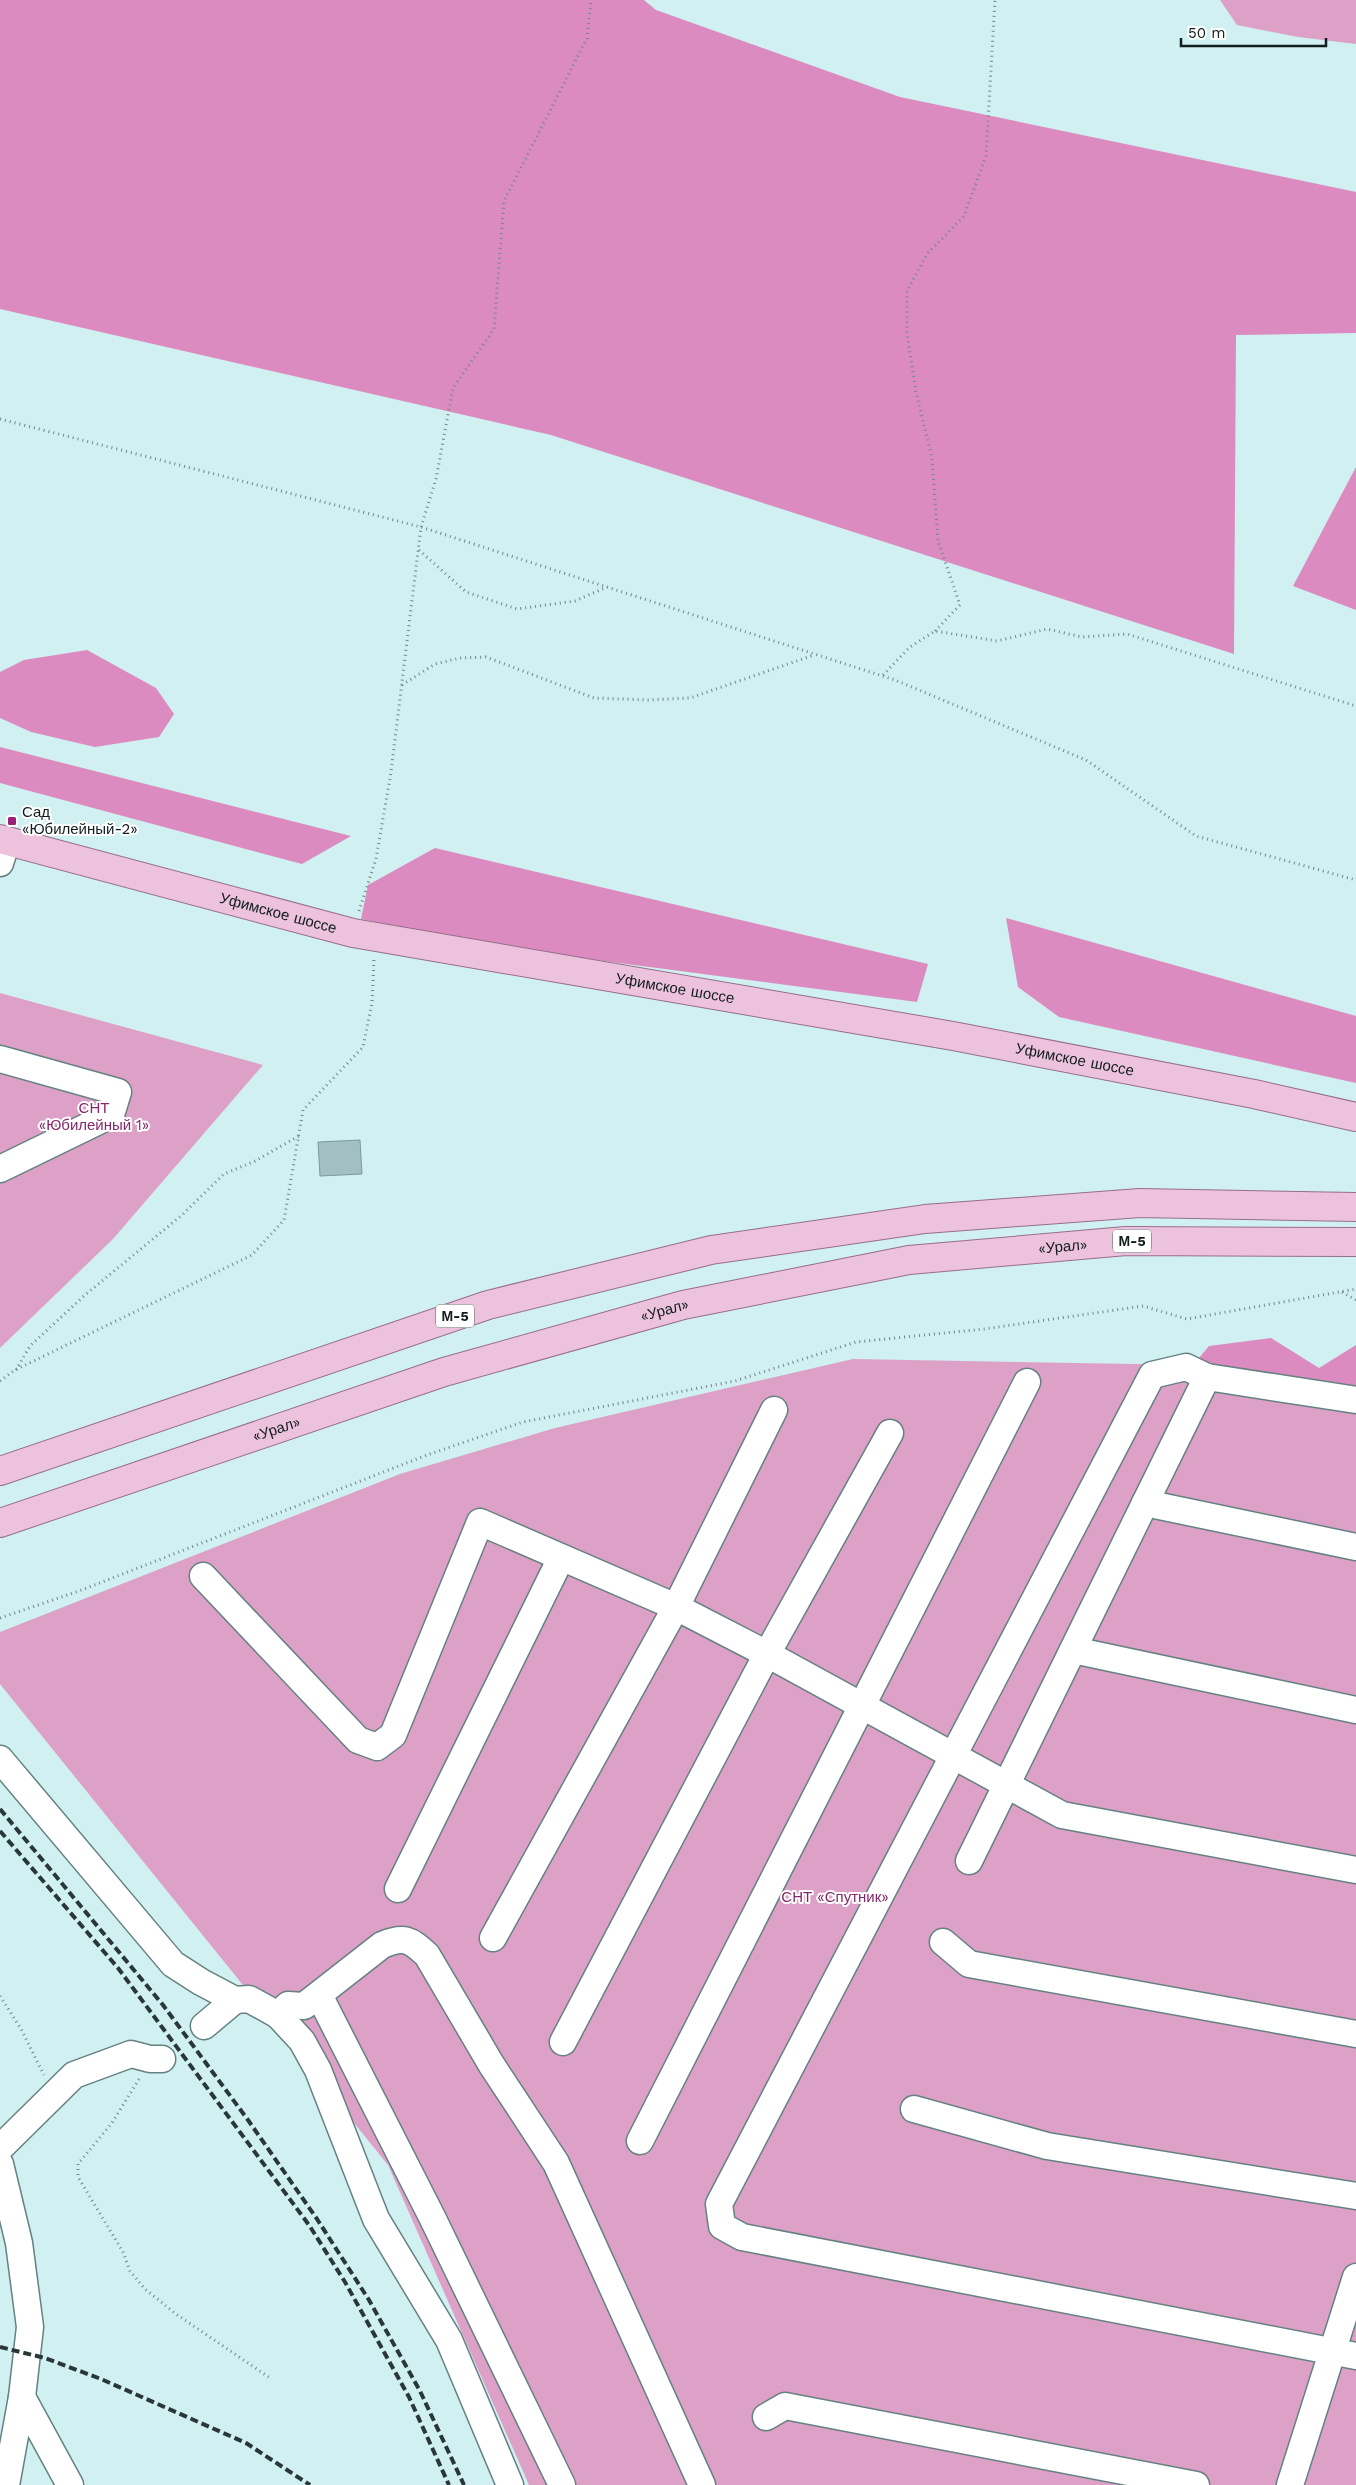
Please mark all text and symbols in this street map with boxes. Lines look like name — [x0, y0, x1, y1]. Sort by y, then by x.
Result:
scale bar — [1181, 15, 1326, 47]
text: 50 m — [1188, 24, 1225, 42]
place label: Сад «Юбилейный-2» — [22, 803, 138, 838]
marker: Сад «Юбилейный-2» — [6, 815, 18, 827]
street label: Уфимское шоссе — [218, 889, 339, 937]
street label: Уфимское шоссе — [614, 969, 736, 1007]
street label: Уфимское шоссе — [1014, 1039, 1135, 1080]
park label: СНТ «Юбилейный 1» — [39, 1099, 149, 1134]
road number: М-5 — [1113, 1230, 1151, 1252]
street label: «Урал» — [1038, 1235, 1088, 1258]
street label: «Урал» — [638, 1295, 690, 1325]
road number: М-5 — [436, 1304, 474, 1328]
street label: «Урал» — [250, 1413, 303, 1445]
park label: СНТ «Спутник» — [781, 1888, 889, 1906]

